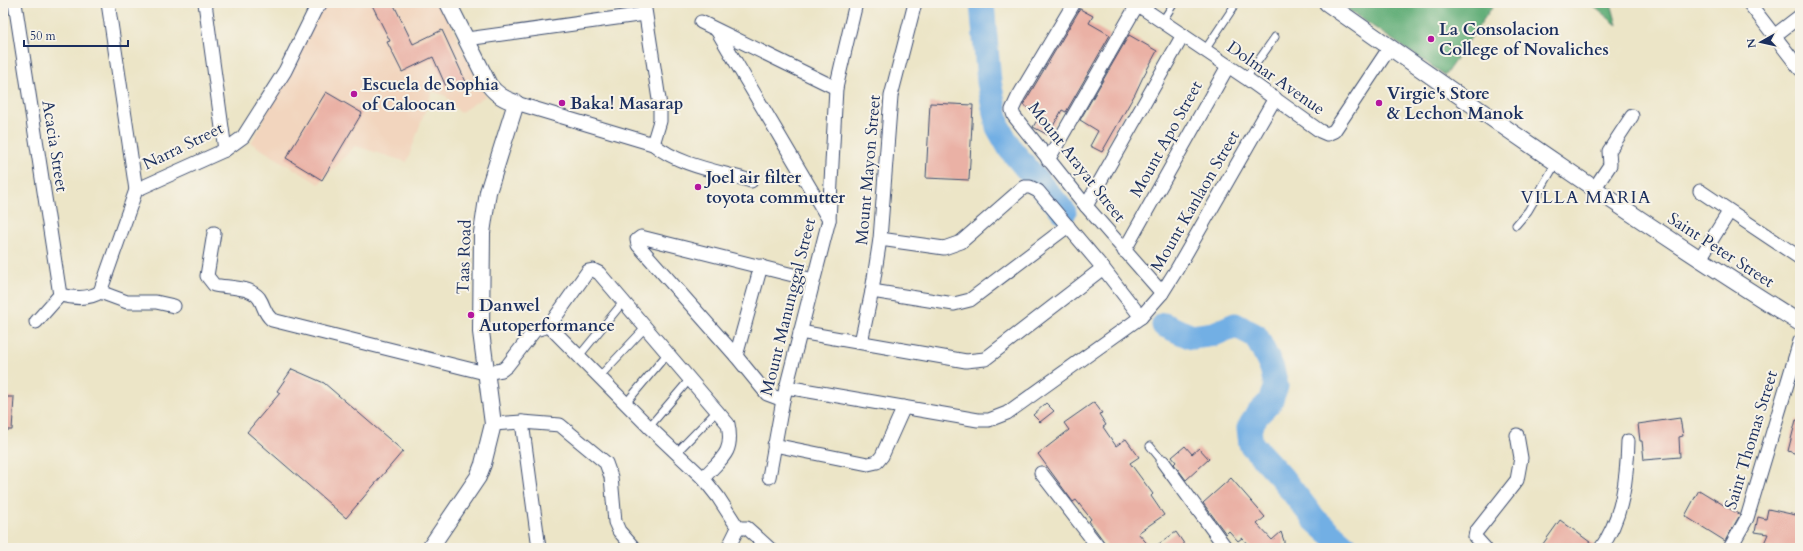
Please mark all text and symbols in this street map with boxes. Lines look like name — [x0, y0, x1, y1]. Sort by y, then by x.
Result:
place label: La Consolacion College of Novaliches — [1439, 18, 1609, 61]
scale bar — [24, 22, 128, 48]
north arrow — [1741, 22, 1781, 62]
text: 50 m — [30, 28, 57, 44]
marker: La Consolacion College of Novaliches — [1426, 34, 1436, 44]
street label: Dolmar Avenue — [1222, 36, 1330, 120]
text: N — [1743, 37, 1760, 49]
place label: Escuela de Sophia of Caloocan — [362, 73, 499, 116]
street label: Mount Apo Street — [1124, 76, 1208, 201]
place label: Virgie's Store & Lechon Manok — [1387, 82, 1524, 125]
marker: Escuela de Sophia of Caloocan — [349, 89, 359, 99]
place label: Baka! Masarap — [570, 92, 684, 115]
street label: Mount Mayon Street — [850, 93, 886, 246]
street label: Mount Arayat Street — [1023, 97, 1132, 227]
street label: Acacia Street — [36, 98, 74, 194]
marker: Baka! Masarap — [557, 98, 567, 108]
marker: Virgie's Store & Lechon Manok — [1374, 98, 1384, 108]
street label: Narra Street — [139, 116, 228, 175]
street label: Mount Kanlaon Street — [1145, 126, 1245, 276]
place label: Joel air filter toyota commutter — [703, 166, 845, 209]
marker: Joel air filter toyota commutter — [693, 182, 703, 192]
district label: VILLA MARIA — [1521, 185, 1651, 210]
street label: Saint Peter Street — [1663, 207, 1779, 293]
street label: Mount Manunggal Street — [755, 215, 821, 398]
street label: Taas Road — [451, 219, 477, 295]
place label: Danwel Autoperformance — [479, 294, 615, 337]
marker: Danwel Autoperformance — [466, 310, 476, 320]
street label: Saint Thomas Street — [1719, 367, 1783, 512]

